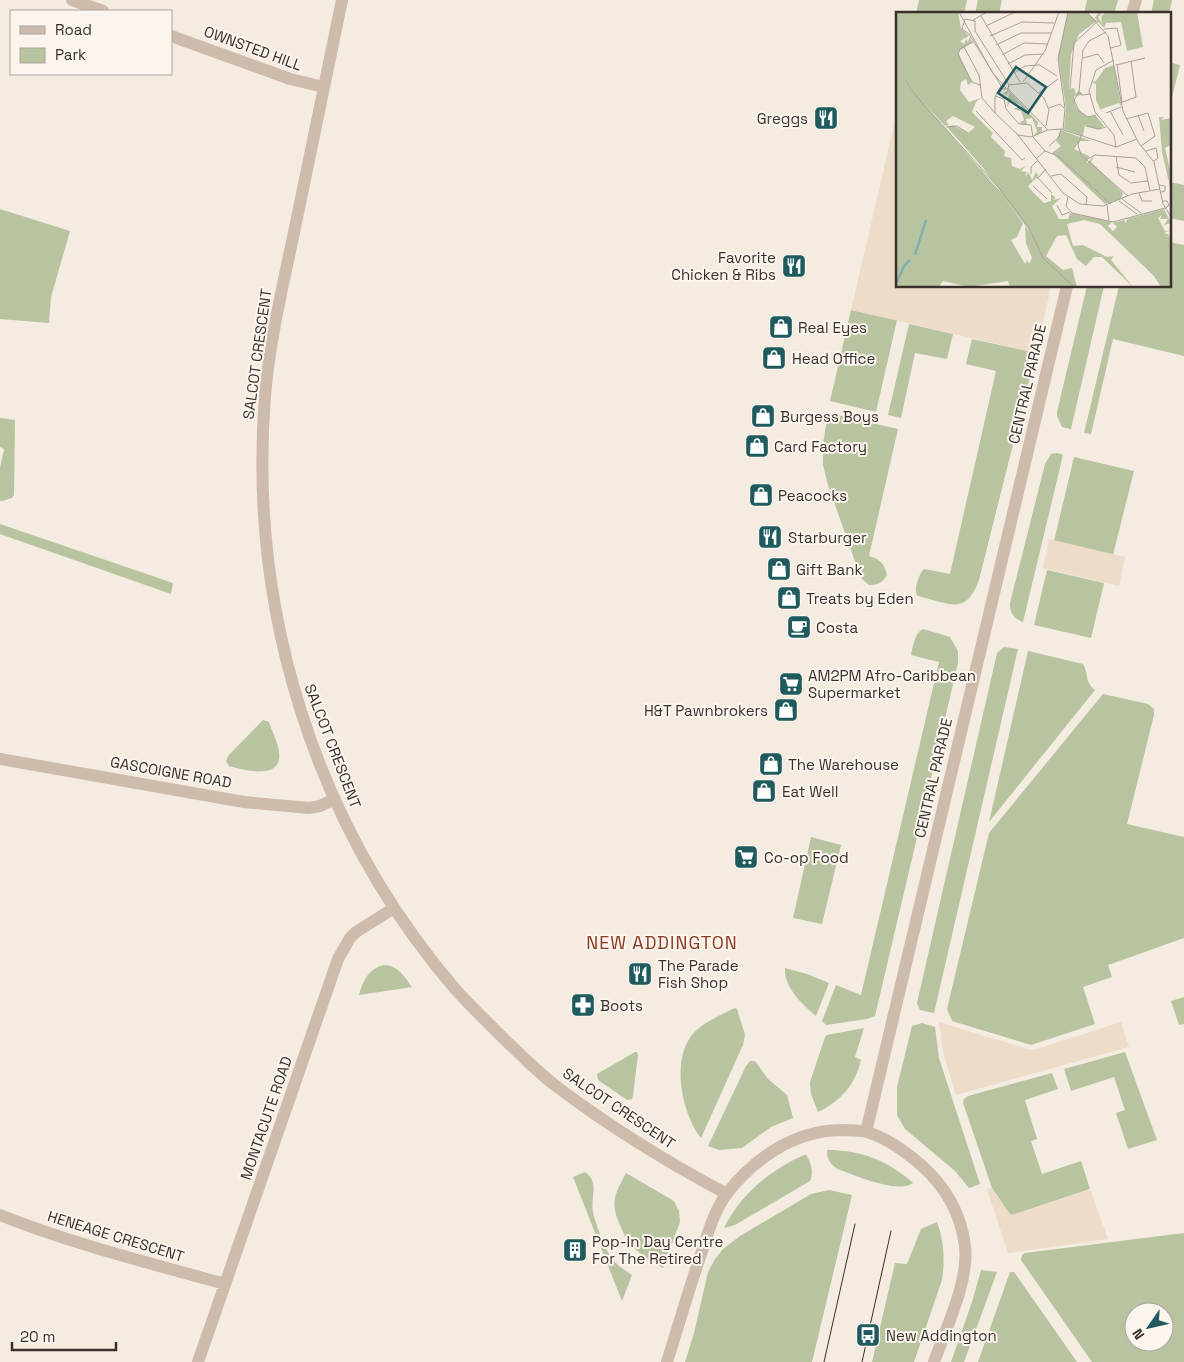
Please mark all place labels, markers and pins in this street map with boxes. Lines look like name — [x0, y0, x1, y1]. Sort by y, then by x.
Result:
restaurant icon: Greggs — [813, 105, 839, 131]
place label: Greggs — [757, 109, 808, 128]
place label: Favorite Chicken & Ribs — [671, 248, 776, 284]
restaurant icon: Favorite Chicken & Ribs — [781, 253, 807, 279]
shop icon: Real Eyes — [768, 314, 794, 340]
place label: Real Eyes — [798, 318, 867, 337]
shop icon: Head Office — [761, 345, 787, 371]
place label: Head Office — [792, 349, 875, 368]
shop icon: Burgess Boys — [750, 403, 776, 429]
place label: Burgess Boys — [780, 407, 879, 426]
shop icon: Card Factory — [744, 433, 770, 459]
place label: Card Factory — [774, 437, 867, 456]
shop icon: Peacocks — [748, 482, 774, 508]
place label: Peacocks — [778, 486, 847, 505]
restaurant icon: Starburger — [757, 524, 783, 550]
place label: Starburger — [788, 528, 867, 547]
shop icon: Gift Bank — [766, 556, 792, 582]
place label: Gift Bank — [796, 560, 863, 579]
shop icon: Treats by Eden — [776, 585, 802, 611]
place label: Treats by Eden — [806, 589, 914, 608]
cafe icon: Costa — [786, 614, 812, 640]
place label: Costa — [816, 618, 858, 637]
place label: AM2PM Afro-Caribbean Supermarket — [808, 666, 976, 702]
supermarket icon: AM2PM Afro-Caribbean Supermarket — [778, 671, 804, 697]
shop icon: H&T Pawnbrokers — [773, 697, 799, 723]
place label: H&T Pawnbrokers — [644, 701, 768, 720]
shop icon: The Warehouse — [758, 751, 784, 777]
place label: The Warehouse — [788, 755, 899, 774]
shop icon: Eat Well — [751, 778, 777, 804]
place label: Eat Well — [782, 782, 838, 801]
supermarket icon: Co-op Food — [733, 844, 759, 870]
place label: Co-op Food — [764, 848, 849, 867]
place label: The Parade Fish Shop — [658, 956, 739, 992]
restaurant icon: The Parade Fish Shop — [627, 961, 653, 987]
pharmacy icon: Boots — [570, 992, 596, 1018]
place label: Boots — [600, 996, 643, 1015]
place label: Pop-In Day Centre For The Retired — [592, 1232, 723, 1268]
building icon: Pop-In Day Centre For The Retired — [562, 1237, 588, 1263]
bus stop icon: New Addington — [855, 1322, 881, 1348]
place label: New Addington — [886, 1326, 997, 1345]

